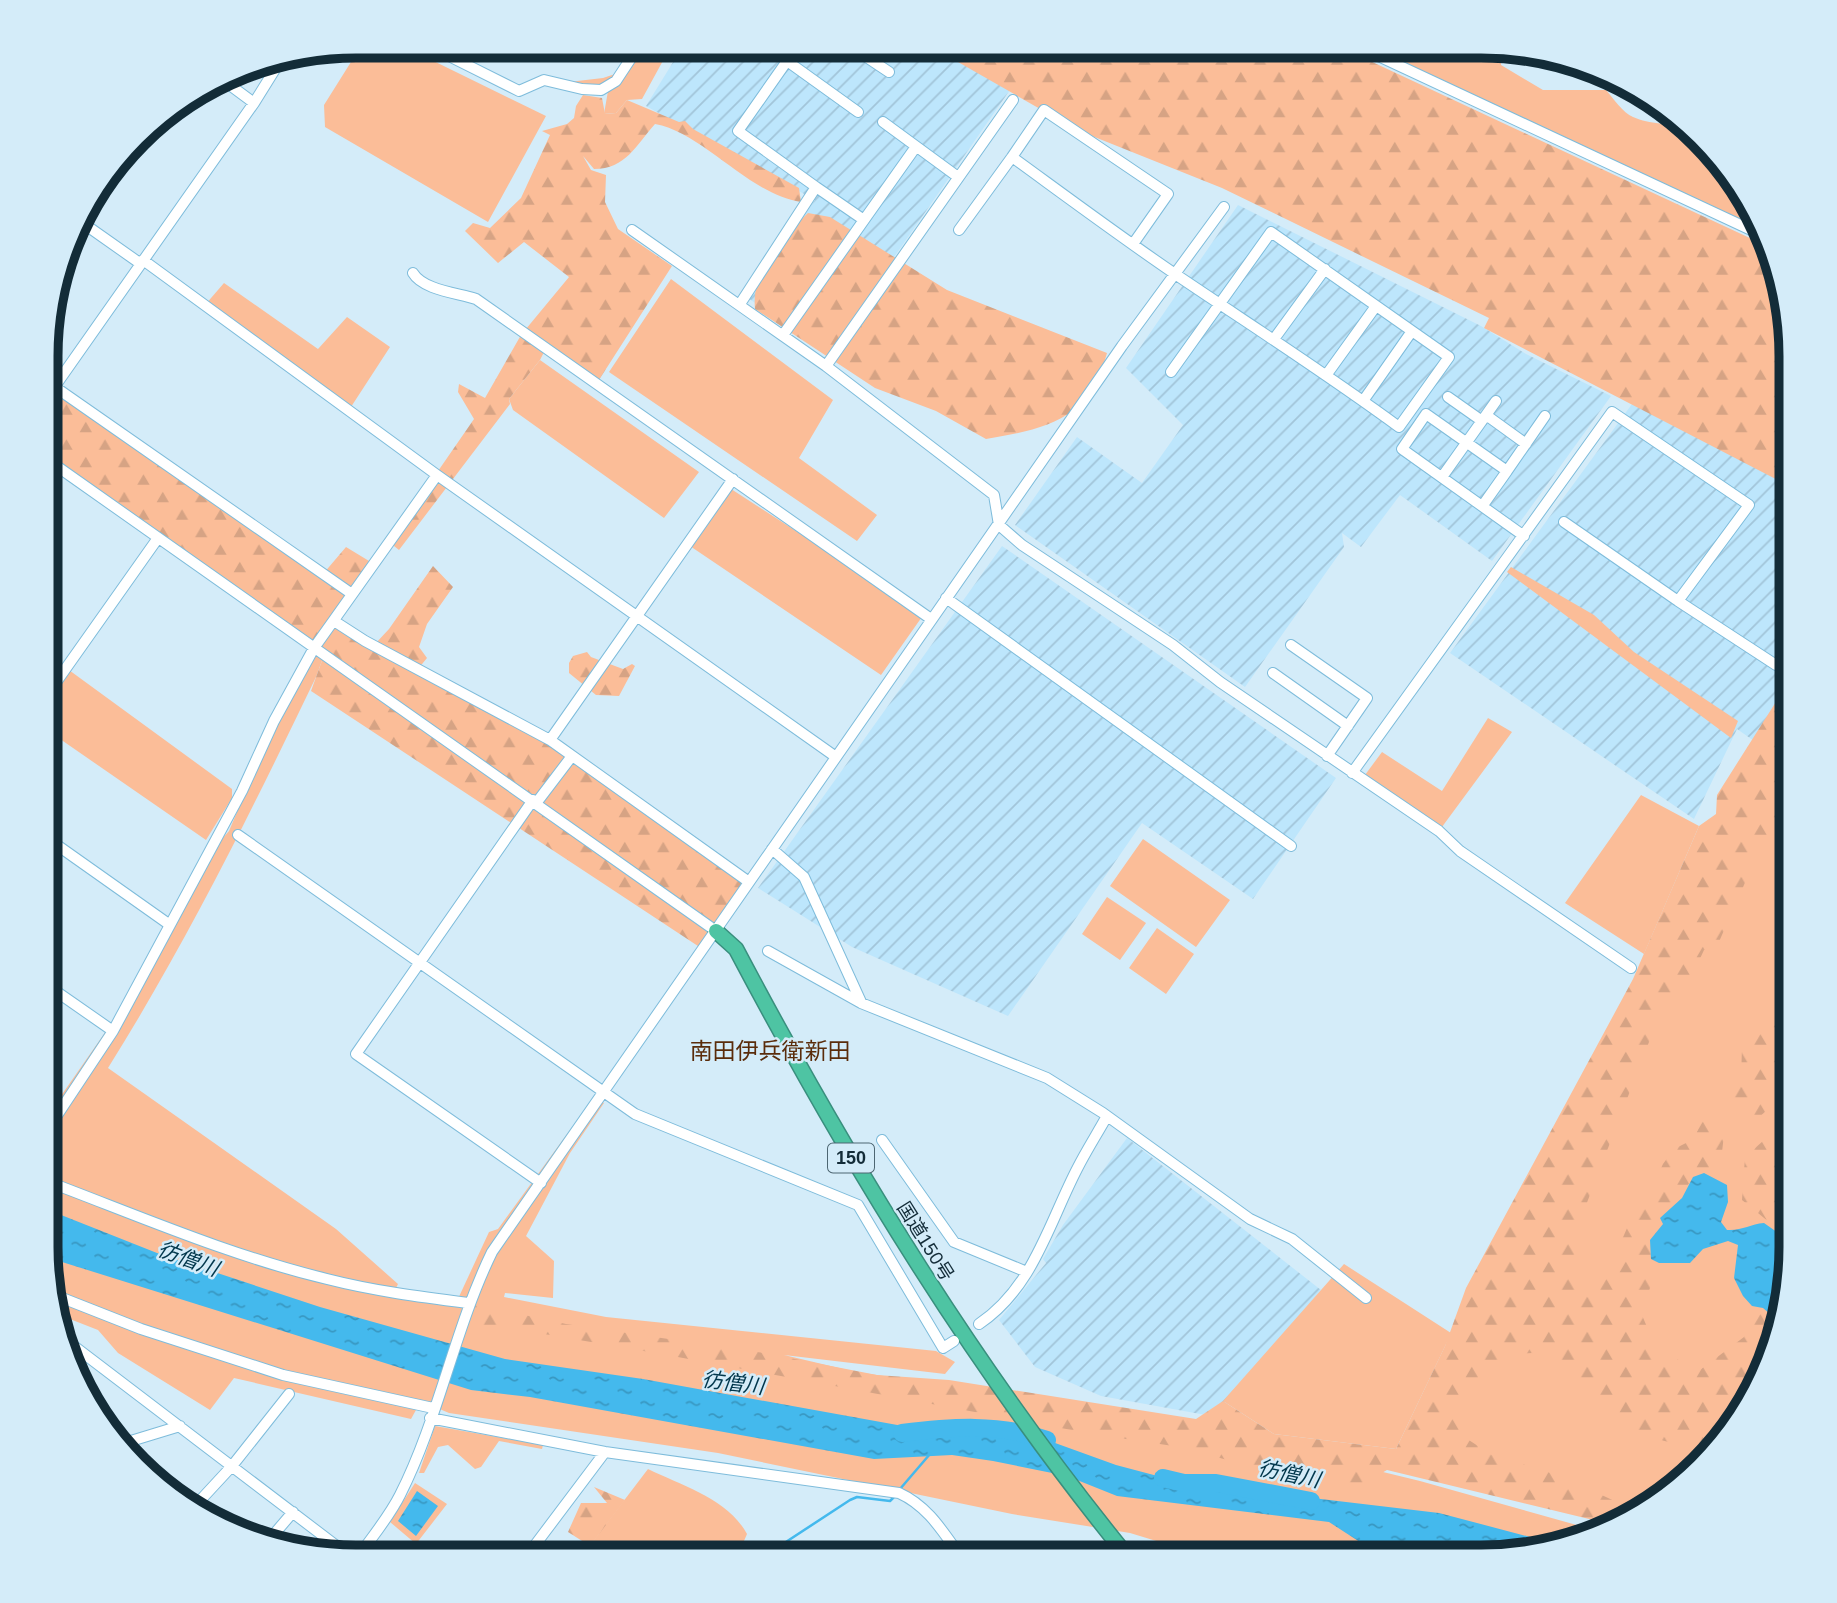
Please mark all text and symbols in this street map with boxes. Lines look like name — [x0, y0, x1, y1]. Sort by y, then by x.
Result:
district label: 南田伊兵衛新田 — [690, 1038, 851, 1064]
road number: 150 — [828, 1143, 874, 1172]
street label: 国道150号 — [893, 1198, 958, 1284]
water label: 彷僧川 — [155, 1237, 224, 1281]
water label: 彷僧川 — [700, 1367, 768, 1398]
water label: 彷僧川 — [1256, 1456, 1324, 1492]

